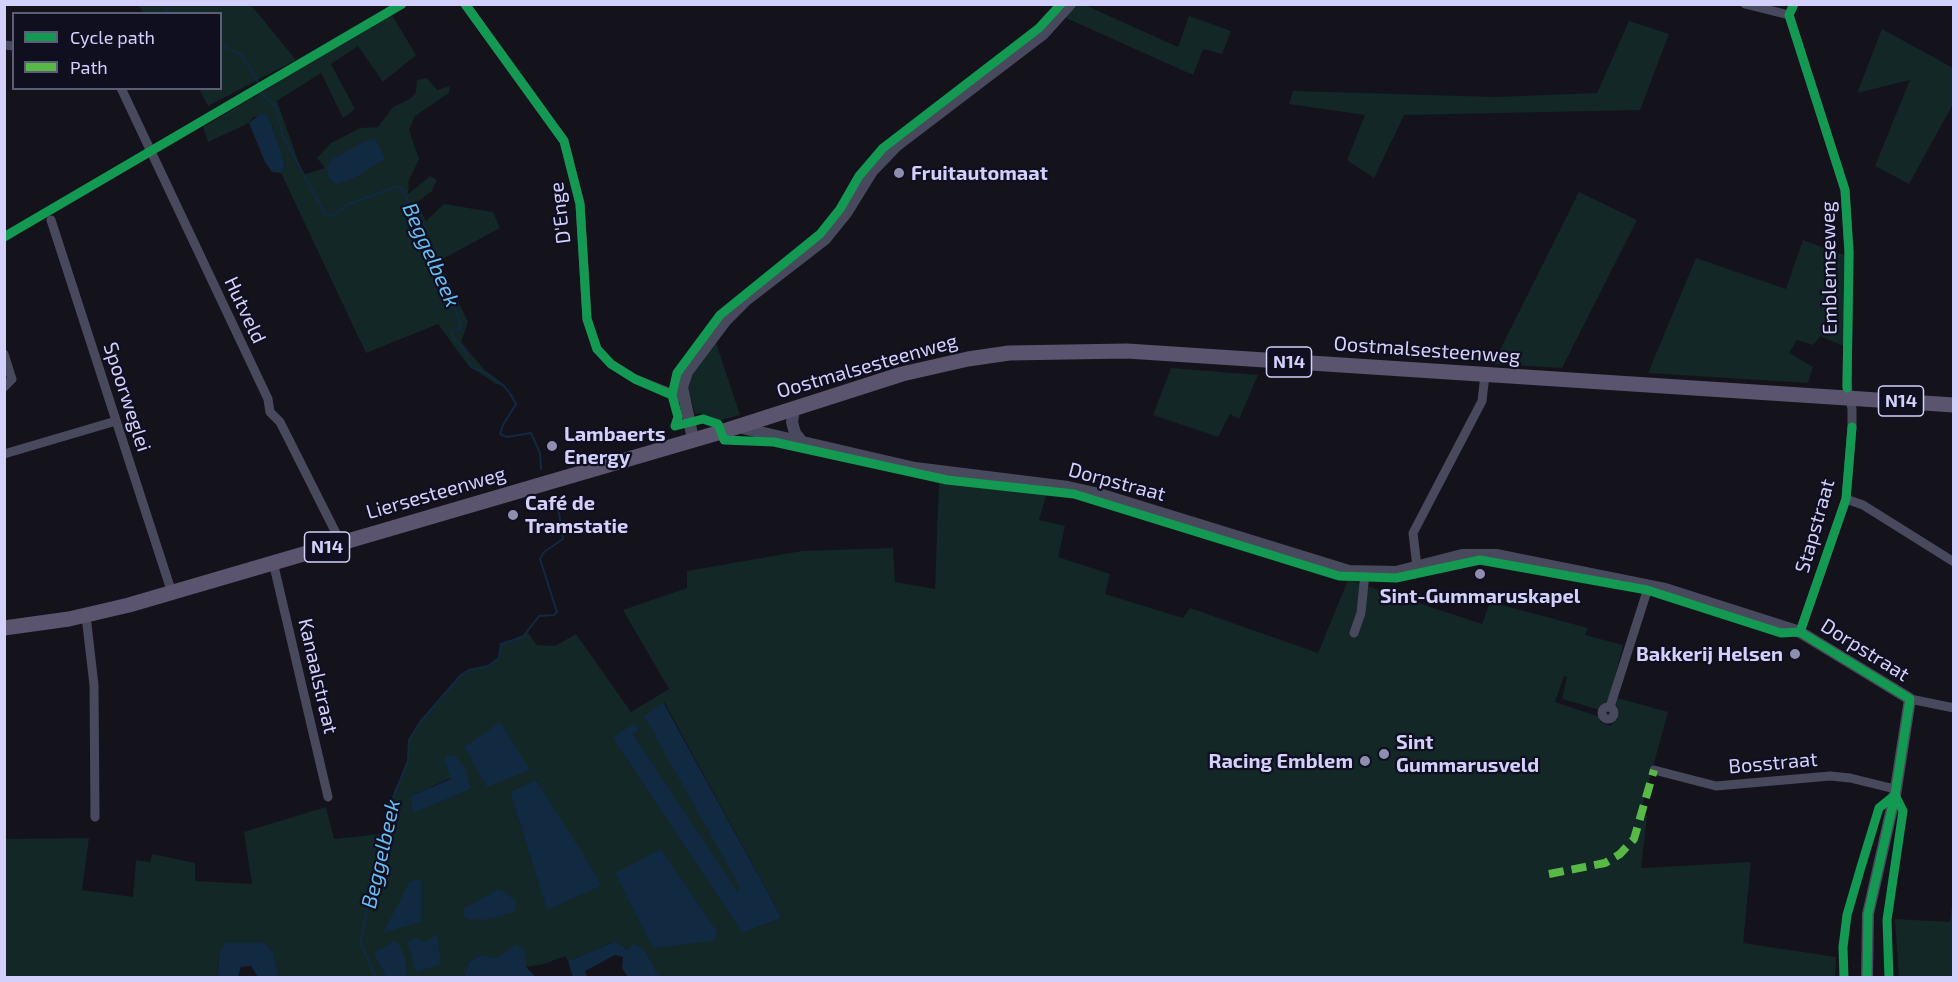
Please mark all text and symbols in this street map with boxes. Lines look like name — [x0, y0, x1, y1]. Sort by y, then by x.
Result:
legend — [12, 12, 222, 90]
text: Cycle path — [70, 26, 155, 48]
text: Path — [70, 56, 108, 78]
place label: Fruitautomaat — [911, 161, 1048, 185]
marker: Fruitautomaat — [892, 166, 906, 180]
street label: D'Enge — [544, 181, 576, 245]
water label: Beggelbeek — [397, 199, 465, 311]
street label: Emblemseweg — [1816, 201, 1842, 335]
street label: Hutveld — [219, 273, 271, 347]
street label: Oostmalsesteenweg — [774, 329, 960, 403]
street label: Oostmalsesteenweg — [1333, 332, 1521, 368]
street label: Spoorweglei — [98, 339, 156, 455]
road number: N14 — [1266, 347, 1312, 377]
road number: N14 — [1878, 386, 1924, 416]
place label: Lambaerts Energy — [564, 422, 666, 469]
marker: Lambaerts Energy — [545, 439, 559, 453]
street label: Dorpstraat — [1066, 458, 1168, 506]
street label: Liersesteenweg — [363, 462, 509, 524]
street label: Stapstraat — [1790, 476, 1840, 576]
place label: Café de Tramstatie — [525, 491, 628, 538]
marker: Café de Tramstatie — [506, 508, 520, 522]
road number: N14 — [304, 532, 350, 562]
marker: Sint-Gummaruskapel — [1473, 567, 1487, 581]
place label: Sint-Gummaruskapel — [1380, 584, 1580, 608]
street label: Dorpstraat — [1816, 613, 1914, 687]
street label: Kanaalstraat — [293, 616, 343, 736]
place label: Bakkerij Helsen — [1636, 642, 1783, 666]
marker: Bakkerij Helsen — [1788, 647, 1802, 661]
place label: Sint Gummarusveld — [1396, 730, 1539, 777]
marker: Sint Gummarusveld — [1377, 747, 1391, 761]
street label: Bosstraat — [1727, 747, 1819, 779]
place label: Racing Emblem — [1208, 749, 1353, 773]
marker: Racing Emblem — [1358, 754, 1372, 768]
water label: Beggelbeek — [356, 797, 406, 911]

